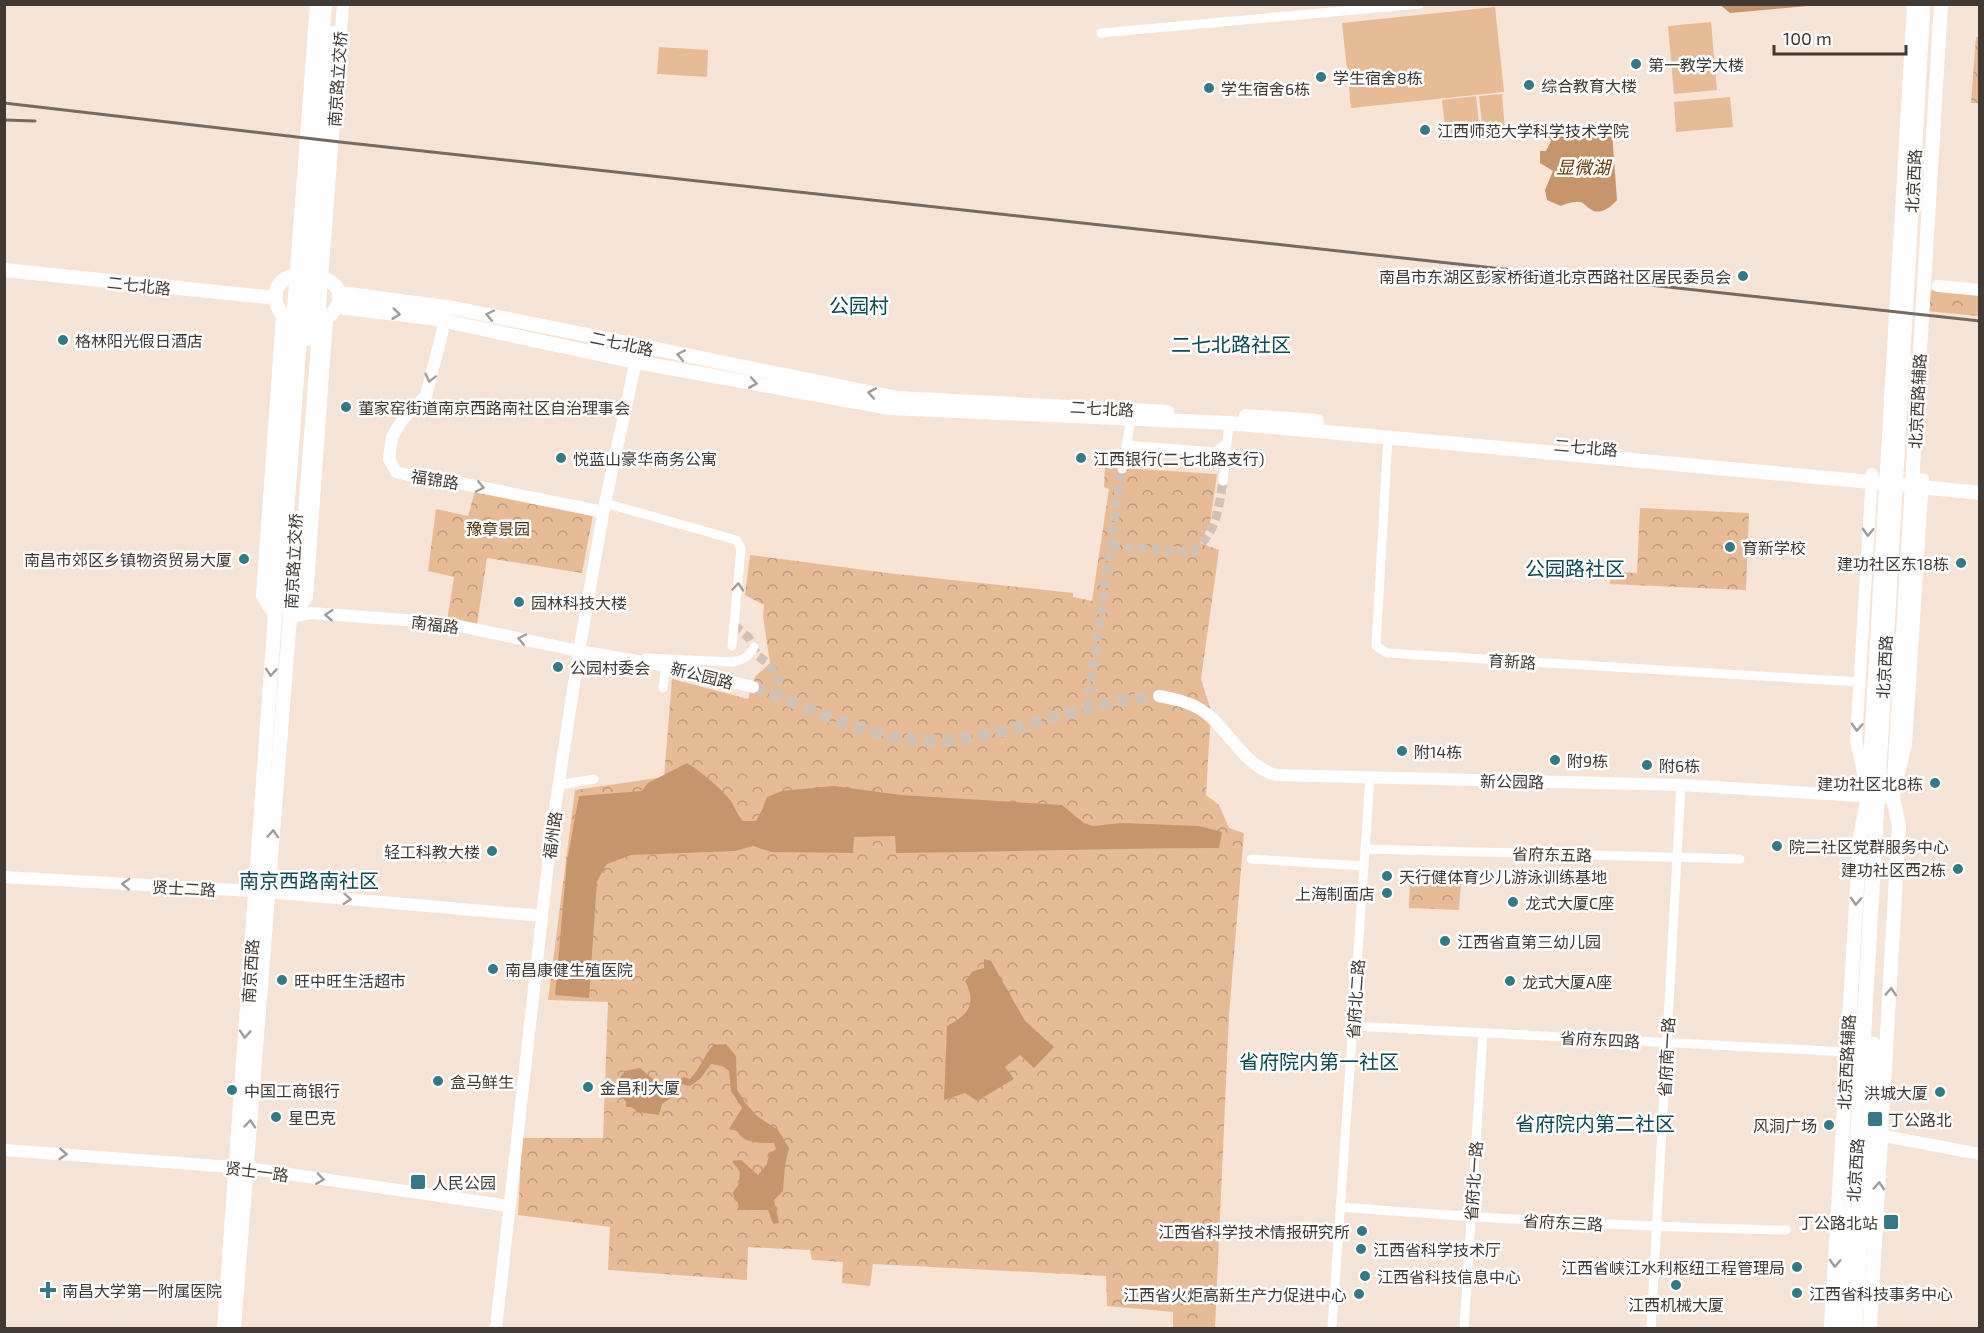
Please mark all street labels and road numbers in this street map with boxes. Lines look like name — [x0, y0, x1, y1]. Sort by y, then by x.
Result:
street label: 南京路立交桥 — [324, 30, 350, 128]
street label: 北京西路 — [1902, 149, 1924, 213]
street label: 二七北路 — [106, 272, 172, 298]
street label: 二七北路 — [589, 327, 655, 359]
street label: 北京西路辅路 — [1905, 353, 1929, 449]
street label: 二七北路 — [1070, 397, 1134, 419]
street label: 二七北路 — [1553, 435, 1619, 459]
street label: 福锦路 — [410, 466, 460, 492]
street label: 南京路立交桥 — [281, 513, 305, 609]
street label: 南福路 — [410, 612, 460, 636]
street label: 北京西路 — [1873, 635, 1895, 699]
street label: 育新路 — [1488, 650, 1536, 672]
street label: 新公园路 — [669, 658, 735, 692]
street label: 新公园路 — [1480, 771, 1544, 791]
street label: 福州路 — [539, 810, 565, 860]
street label: 省府东五路 — [1512, 844, 1592, 864]
street label: 贤士二路 — [152, 877, 216, 899]
street label: 南京西路 — [238, 938, 262, 1004]
street label: 省府北二路 — [1343, 958, 1367, 1040]
street label: 北京西路辅路 — [1834, 1014, 1858, 1110]
street label: 省府南一路 — [1654, 1017, 1678, 1097]
street label: 省府东四路 — [1560, 1027, 1640, 1051]
street label: 北京西路 — [1843, 1137, 1867, 1203]
street label: 省府北一路 — [1461, 1140, 1485, 1222]
street label: 贤士一路 — [224, 1158, 290, 1184]
street label: 省府东三路 — [1523, 1210, 1603, 1234]

